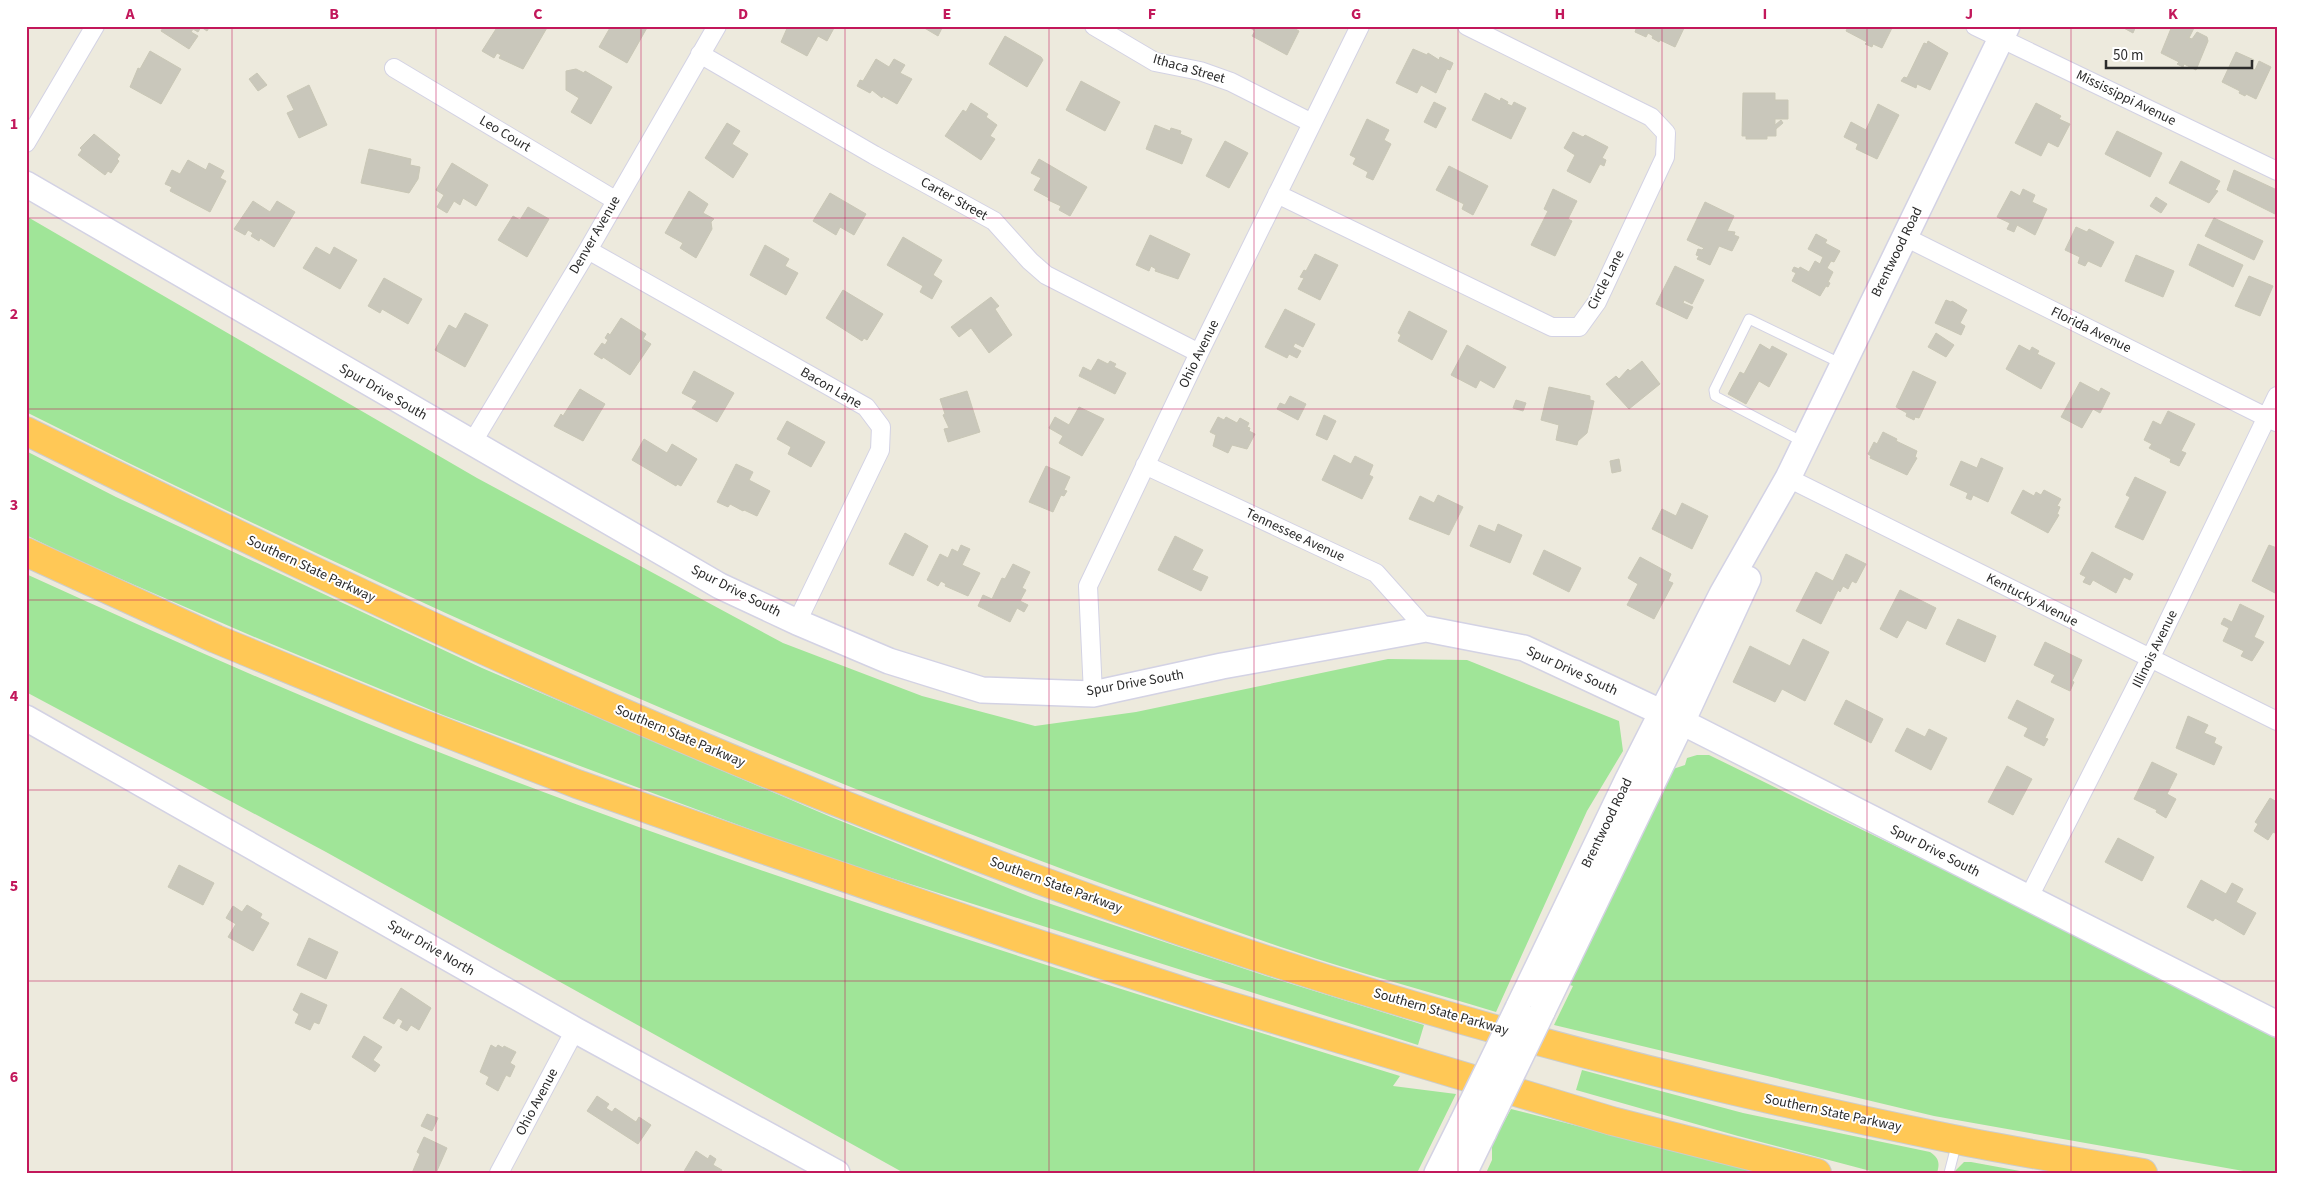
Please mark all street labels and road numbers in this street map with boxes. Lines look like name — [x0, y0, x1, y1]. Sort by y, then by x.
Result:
street label: Ithaca Street — [1151, 49, 1228, 89]
street label: Mississippi Avenue — [2073, 65, 2179, 131]
street label: Leo Court — [476, 111, 535, 157]
street label: Carter Street — [917, 172, 991, 226]
street label: Denver Avenue — [564, 192, 626, 278]
street label: Brentwood Road — [1867, 204, 1927, 300]
street label: Circle Lane — [1582, 247, 1630, 313]
street label: Florida Avenue — [2047, 302, 2135, 358]
street label: Ohio Avenue — [1174, 316, 1224, 392]
street label: Spur Drive South — [335, 359, 431, 425]
street label: Bacon Lane — [797, 362, 865, 414]
street label: Tennessee Avenue — [1242, 503, 1348, 567]
street label: Southern State Parkway — [243, 530, 379, 608]
street label: Spur Drive South — [687, 560, 785, 622]
street label: Kentucky Avenue — [1983, 568, 2081, 632]
street label: Illinois Avenue — [2127, 606, 2183, 691]
street label: Spur Drive South — [1523, 641, 1621, 701]
street label: Spur Drive South — [1085, 665, 1185, 701]
street label: Southern State Parkway — [612, 699, 749, 773]
street label: Brentwood Road — [1577, 775, 1637, 871]
street label: Spur Drive South — [1886, 820, 1984, 882]
street label: Southern State Parkway — [987, 852, 1125, 918]
street label: Spur Drive North — [384, 915, 478, 981]
street label: Southern State Parkway — [1371, 983, 1511, 1041]
street label: Ohio Avenue — [511, 1065, 563, 1139]
street label: Southern State Parkway — [1763, 1089, 1904, 1137]

